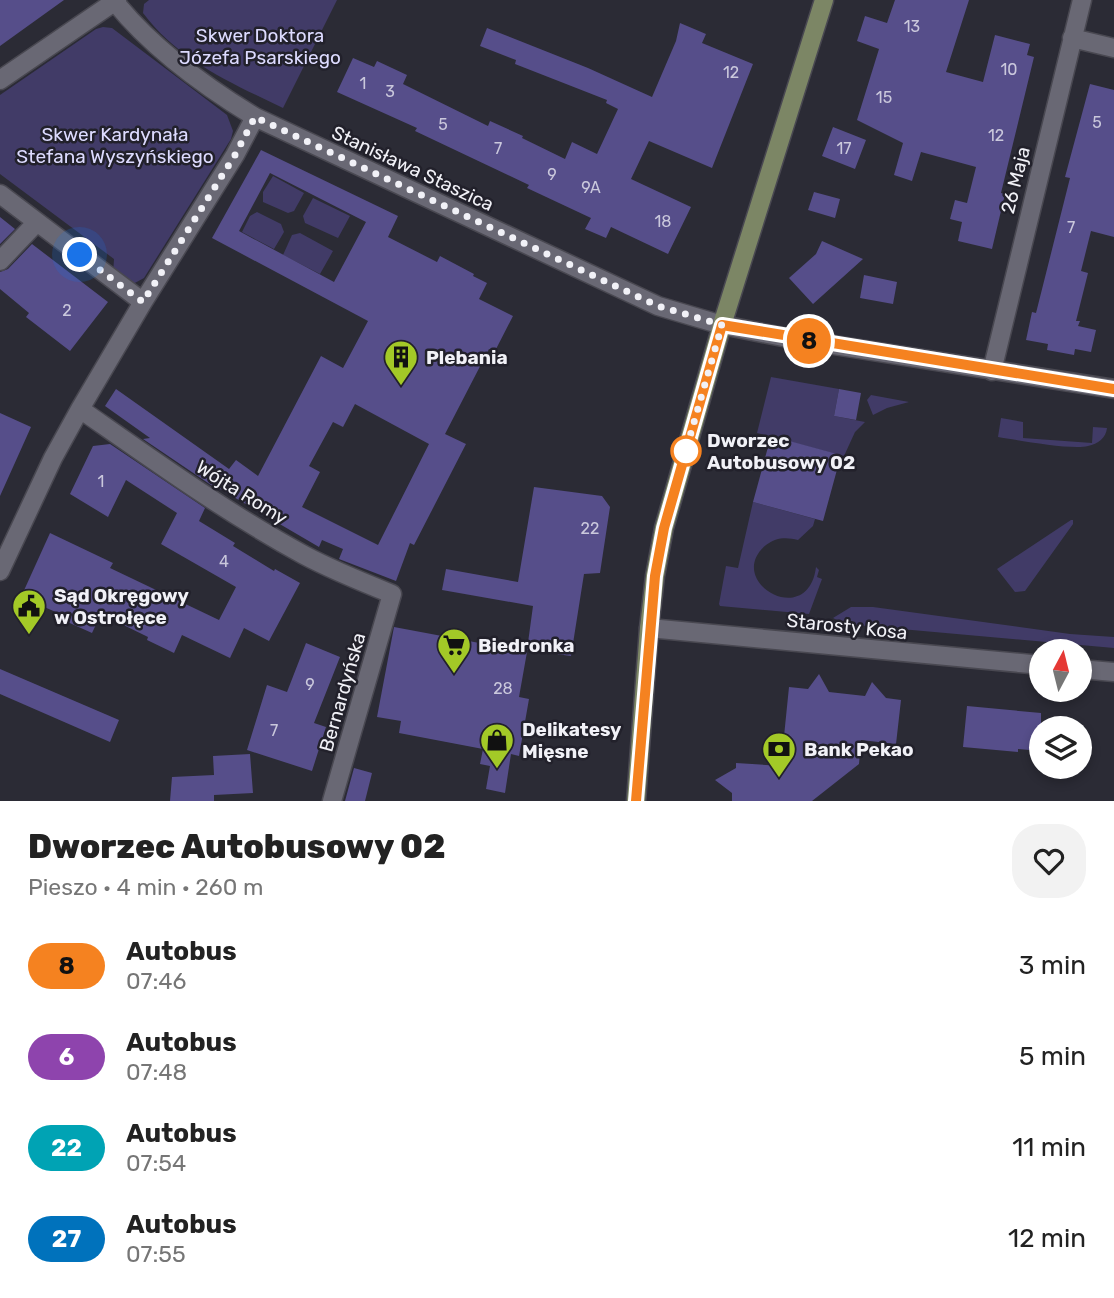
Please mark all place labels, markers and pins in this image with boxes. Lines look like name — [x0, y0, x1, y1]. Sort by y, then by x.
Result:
building icon: Plebania — [382, 338, 420, 387]
place label: Plebania — [426, 346, 508, 369]
place label: Dworzec Autobusowy 02 — [707, 429, 855, 474]
marker: Dworzec Autobusowy 02 — [671, 436, 701, 466]
place label: Sąd Okręgowy w Ostrołęce — [54, 584, 190, 629]
public building icon: Sąd Okręgowy w Ostrołęce — [10, 587, 48, 636]
supermarket icon: Biedronka — [435, 626, 473, 675]
place label: Biedronka — [478, 634, 575, 657]
place label: Delikatesy Mięsne — [522, 718, 622, 763]
shop icon: Delikatesy Mięsne — [478, 721, 516, 770]
bank icon: Bank Pekao — [760, 730, 798, 779]
place label: Bank Pekao — [804, 738, 914, 761]

